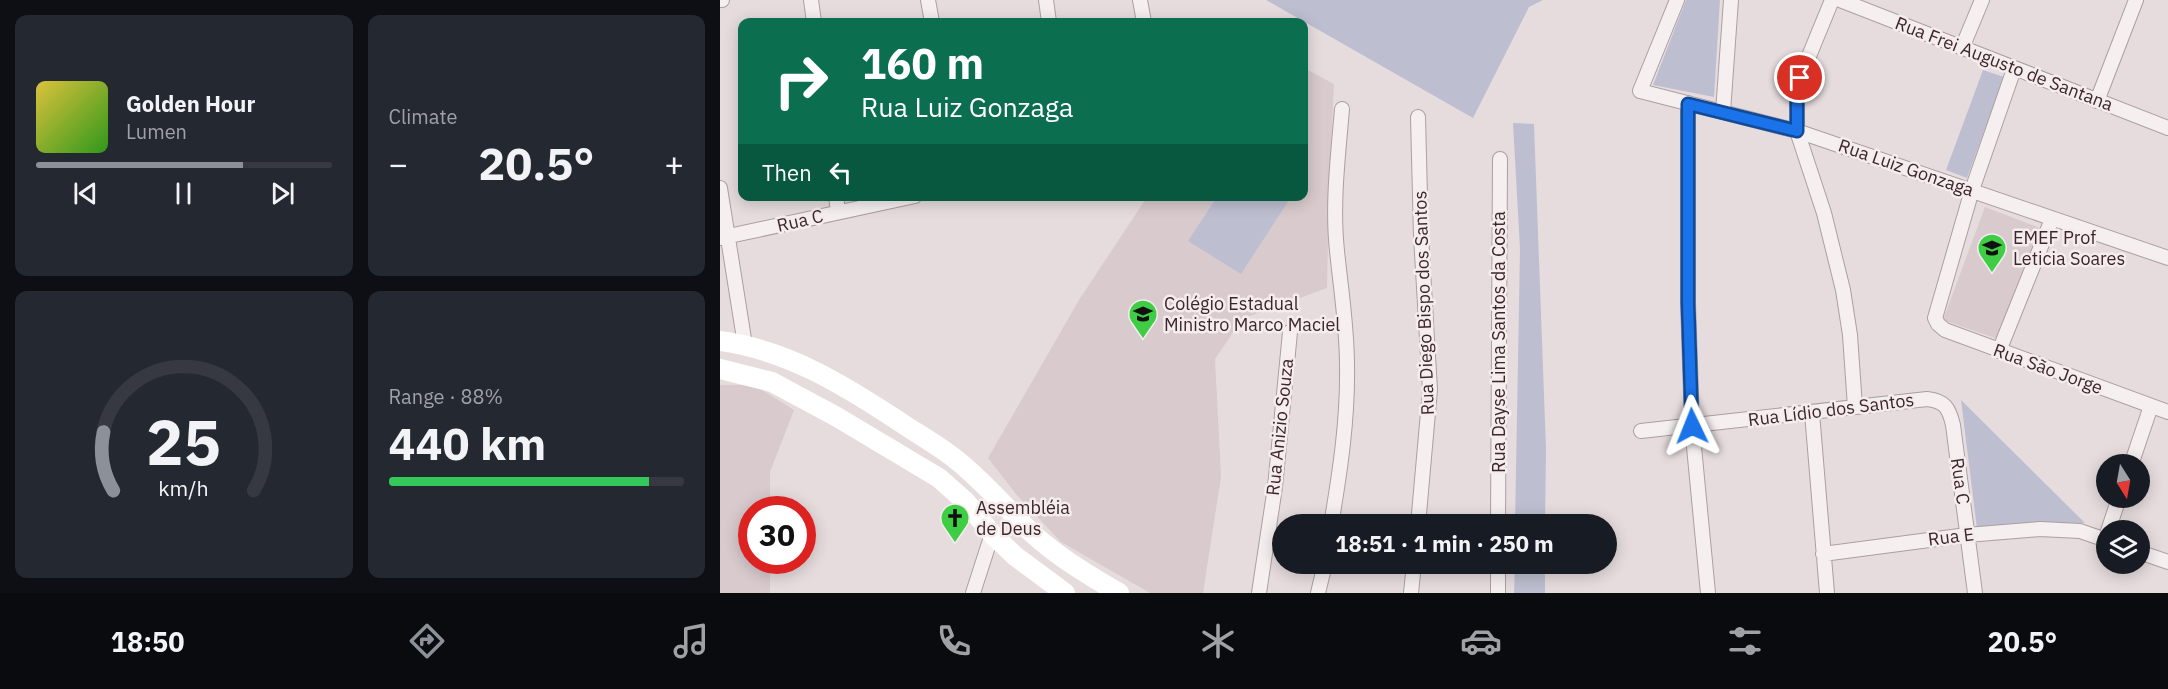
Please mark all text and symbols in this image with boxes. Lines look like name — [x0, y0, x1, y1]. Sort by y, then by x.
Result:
street label: Rua Frei Augusto de Santana — [1892, 11, 2117, 116]
text: 160 m — [861, 36, 984, 91]
icon: right — [762, 42, 840, 120]
pin — [1774, 52, 1825, 103]
icon: arrive — [1783, 61, 1816, 94]
text: Golden Hour — [126, 89, 255, 118]
text: Rua Luiz Gonzaga — [861, 89, 1073, 124]
text: Climate — [389, 103, 457, 130]
text: Lumen — [126, 118, 187, 145]
text: 20.5° — [478, 134, 594, 192]
street label: Rua Luiz Gonzaga — [1835, 134, 1977, 202]
text: − — [389, 142, 408, 185]
text: + — [664, 142, 684, 185]
icon: left — [824, 156, 857, 189]
text: Then — [762, 158, 812, 187]
icon: previous — [69, 177, 102, 210]
icon: pause — [167, 177, 200, 210]
icon: next — [266, 177, 299, 210]
street label: Rua Diego Bispo dos Santos — [1408, 190, 1439, 416]
street label: Rua C — [775, 204, 825, 237]
street label: Rua Dayse Lima Santos da Costa — [1487, 211, 1510, 473]
place label: EMEF Prof Leticia Soares — [2013, 226, 2125, 270]
school or university icon: EMEF Prof Leticia Soares — [1976, 232, 2008, 274]
place label: Colégio Estadual Ministro Marco Maciel — [1164, 292, 1340, 336]
school or university icon: Colégio Estadual Ministro Marco Maciel — [1127, 298, 1159, 340]
street label: Rua São Jorge — [1990, 338, 2106, 399]
street label: Rua Anizio Souza — [1261, 357, 1298, 497]
text: Range · 88% — [389, 383, 503, 410]
street label: Rua Lídio dos Santos — [1747, 388, 1915, 431]
position arrow — [1660, 394, 1724, 458]
text: 25 — [146, 401, 221, 482]
text: 440 km — [389, 414, 546, 472]
north arrow — [2096, 454, 2150, 508]
map controls — [2096, 454, 2150, 574]
street label: Rua C — [1946, 456, 1975, 506]
text: km/h — [159, 475, 209, 503]
speed limit sign: 30 — [738, 496, 816, 574]
place label: Assembléia de Deus — [976, 496, 1070, 540]
church icon: Assembléia de Deus — [939, 502, 971, 544]
button: layers — [2096, 520, 2150, 574]
street label: Rua E — [1927, 522, 1975, 551]
text: 18:51 · 1 min · 250 m — [1335, 529, 1554, 558]
icon: directions — [406, 620, 448, 662]
icon: music — [670, 620, 712, 662]
icon: phone — [933, 620, 975, 662]
icon: climate — [1197, 620, 1239, 662]
icon: car — [1460, 620, 1502, 662]
icon: filters — [1724, 620, 1766, 662]
text: 18:50 — [111, 624, 185, 659]
text: 20.5° — [1987, 624, 2057, 659]

